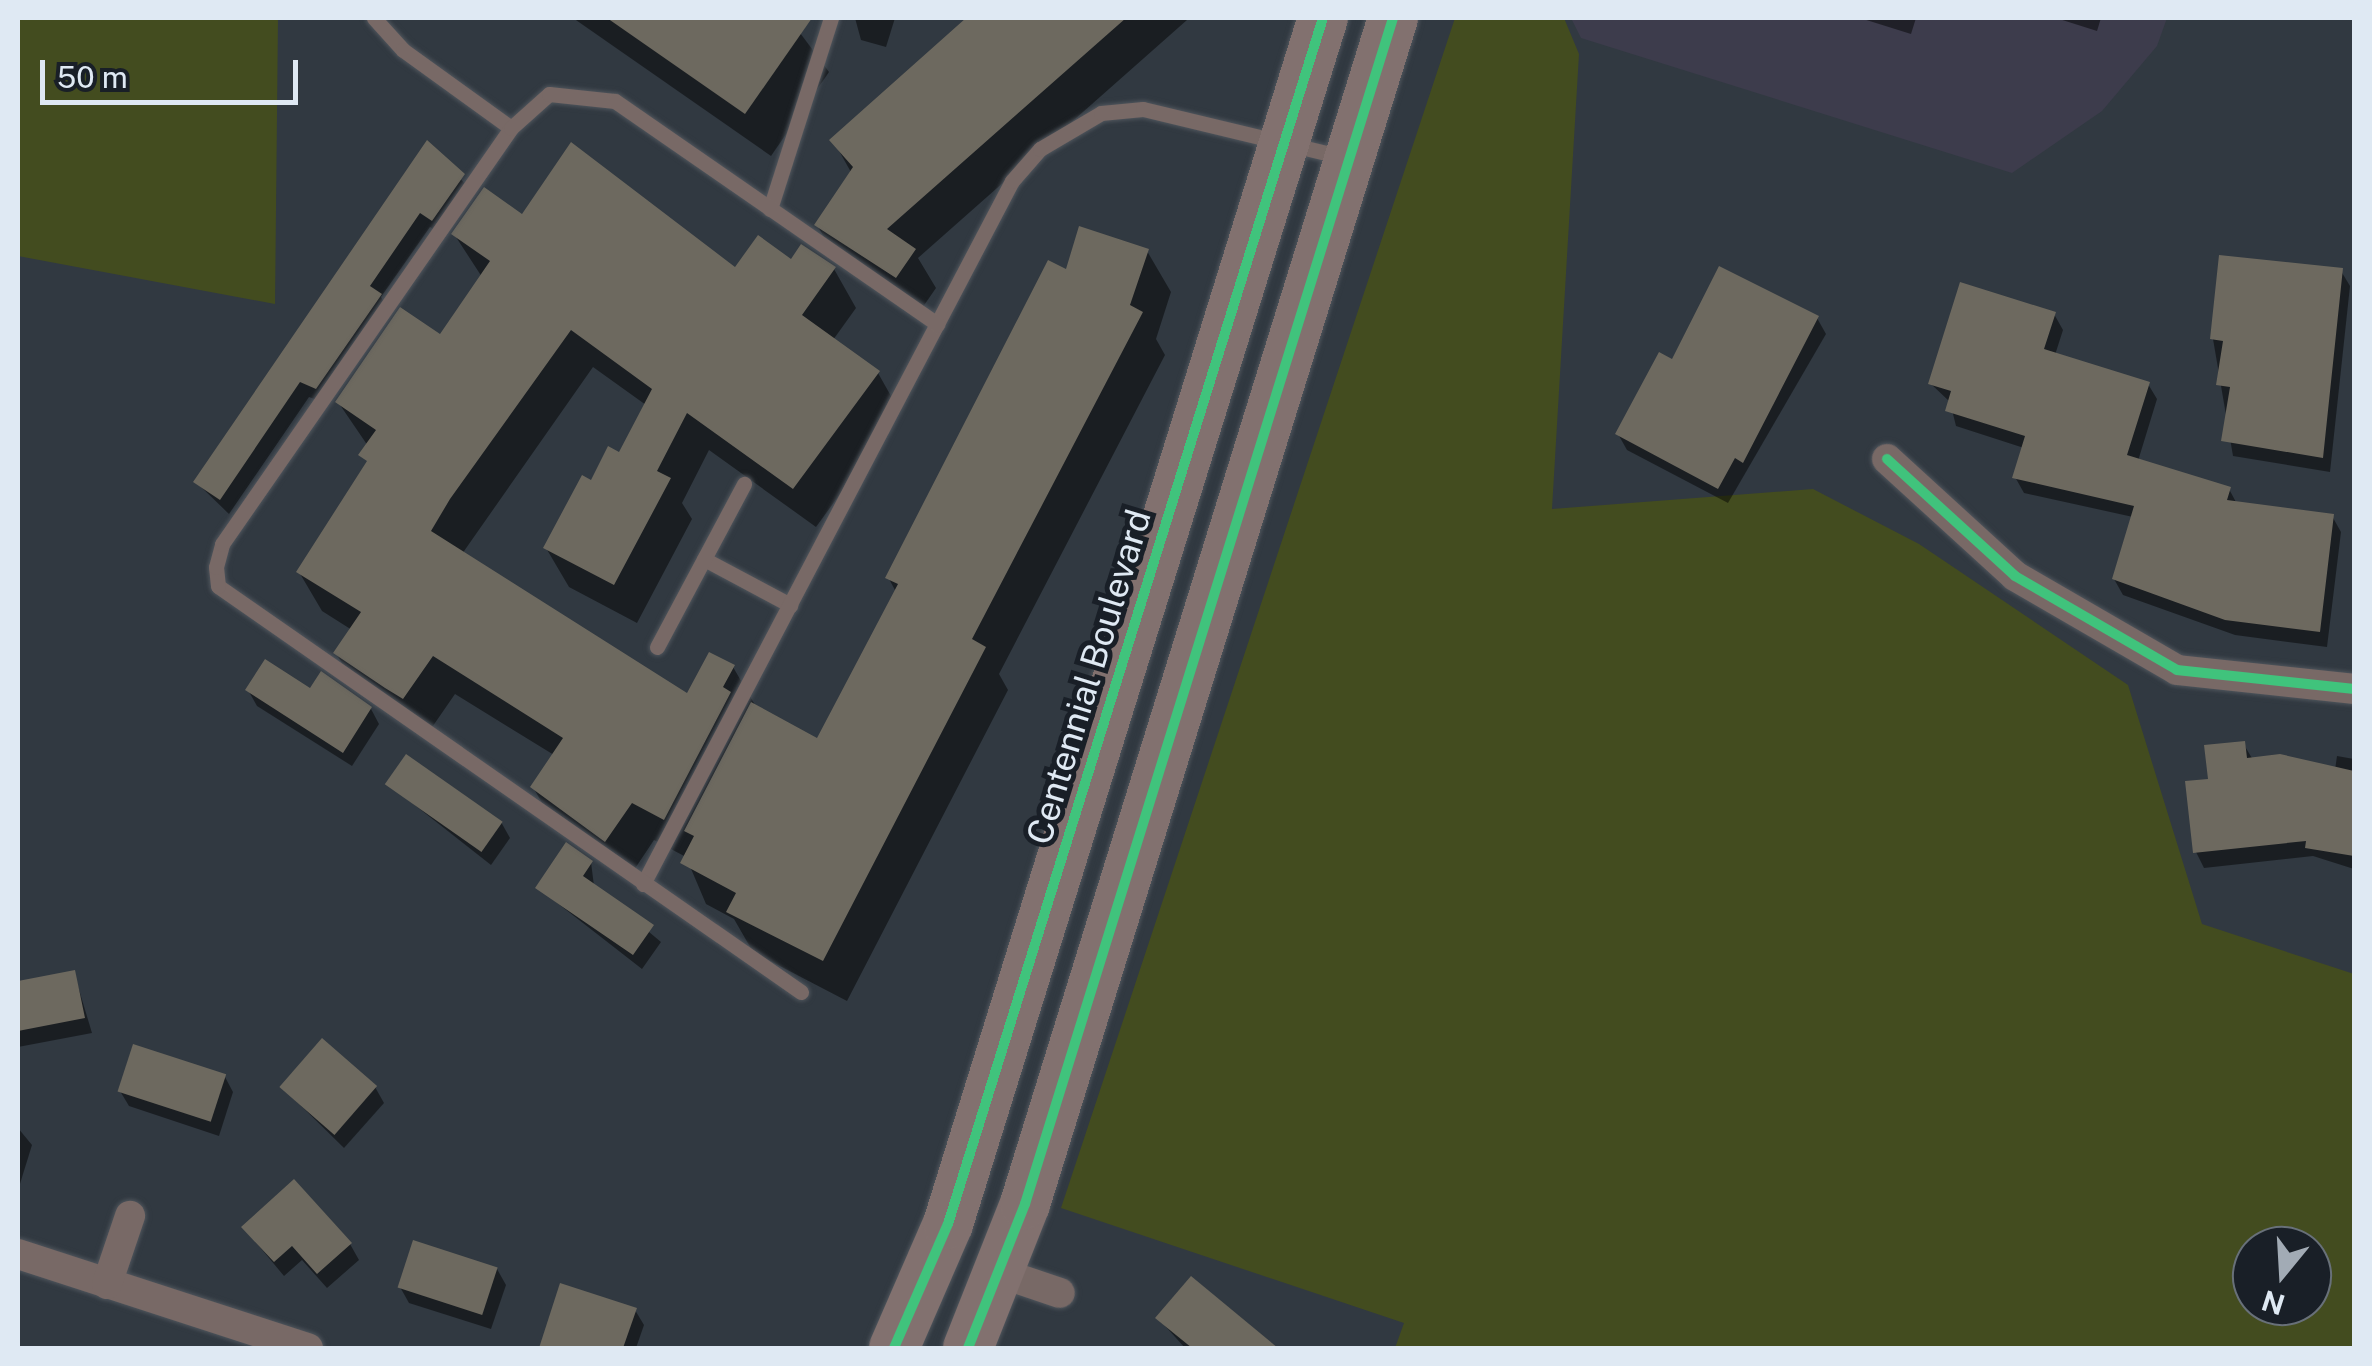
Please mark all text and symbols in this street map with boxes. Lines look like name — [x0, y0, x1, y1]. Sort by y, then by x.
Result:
scale bar — [45, 40, 302, 102]
text: 50 m — [57, 59, 128, 95]
street label: Centennial Boulevard — [1018, 505, 1160, 849]
north arrow — [2232, 1226, 2332, 1326]
text: N — [2258, 1284, 2289, 1322]

